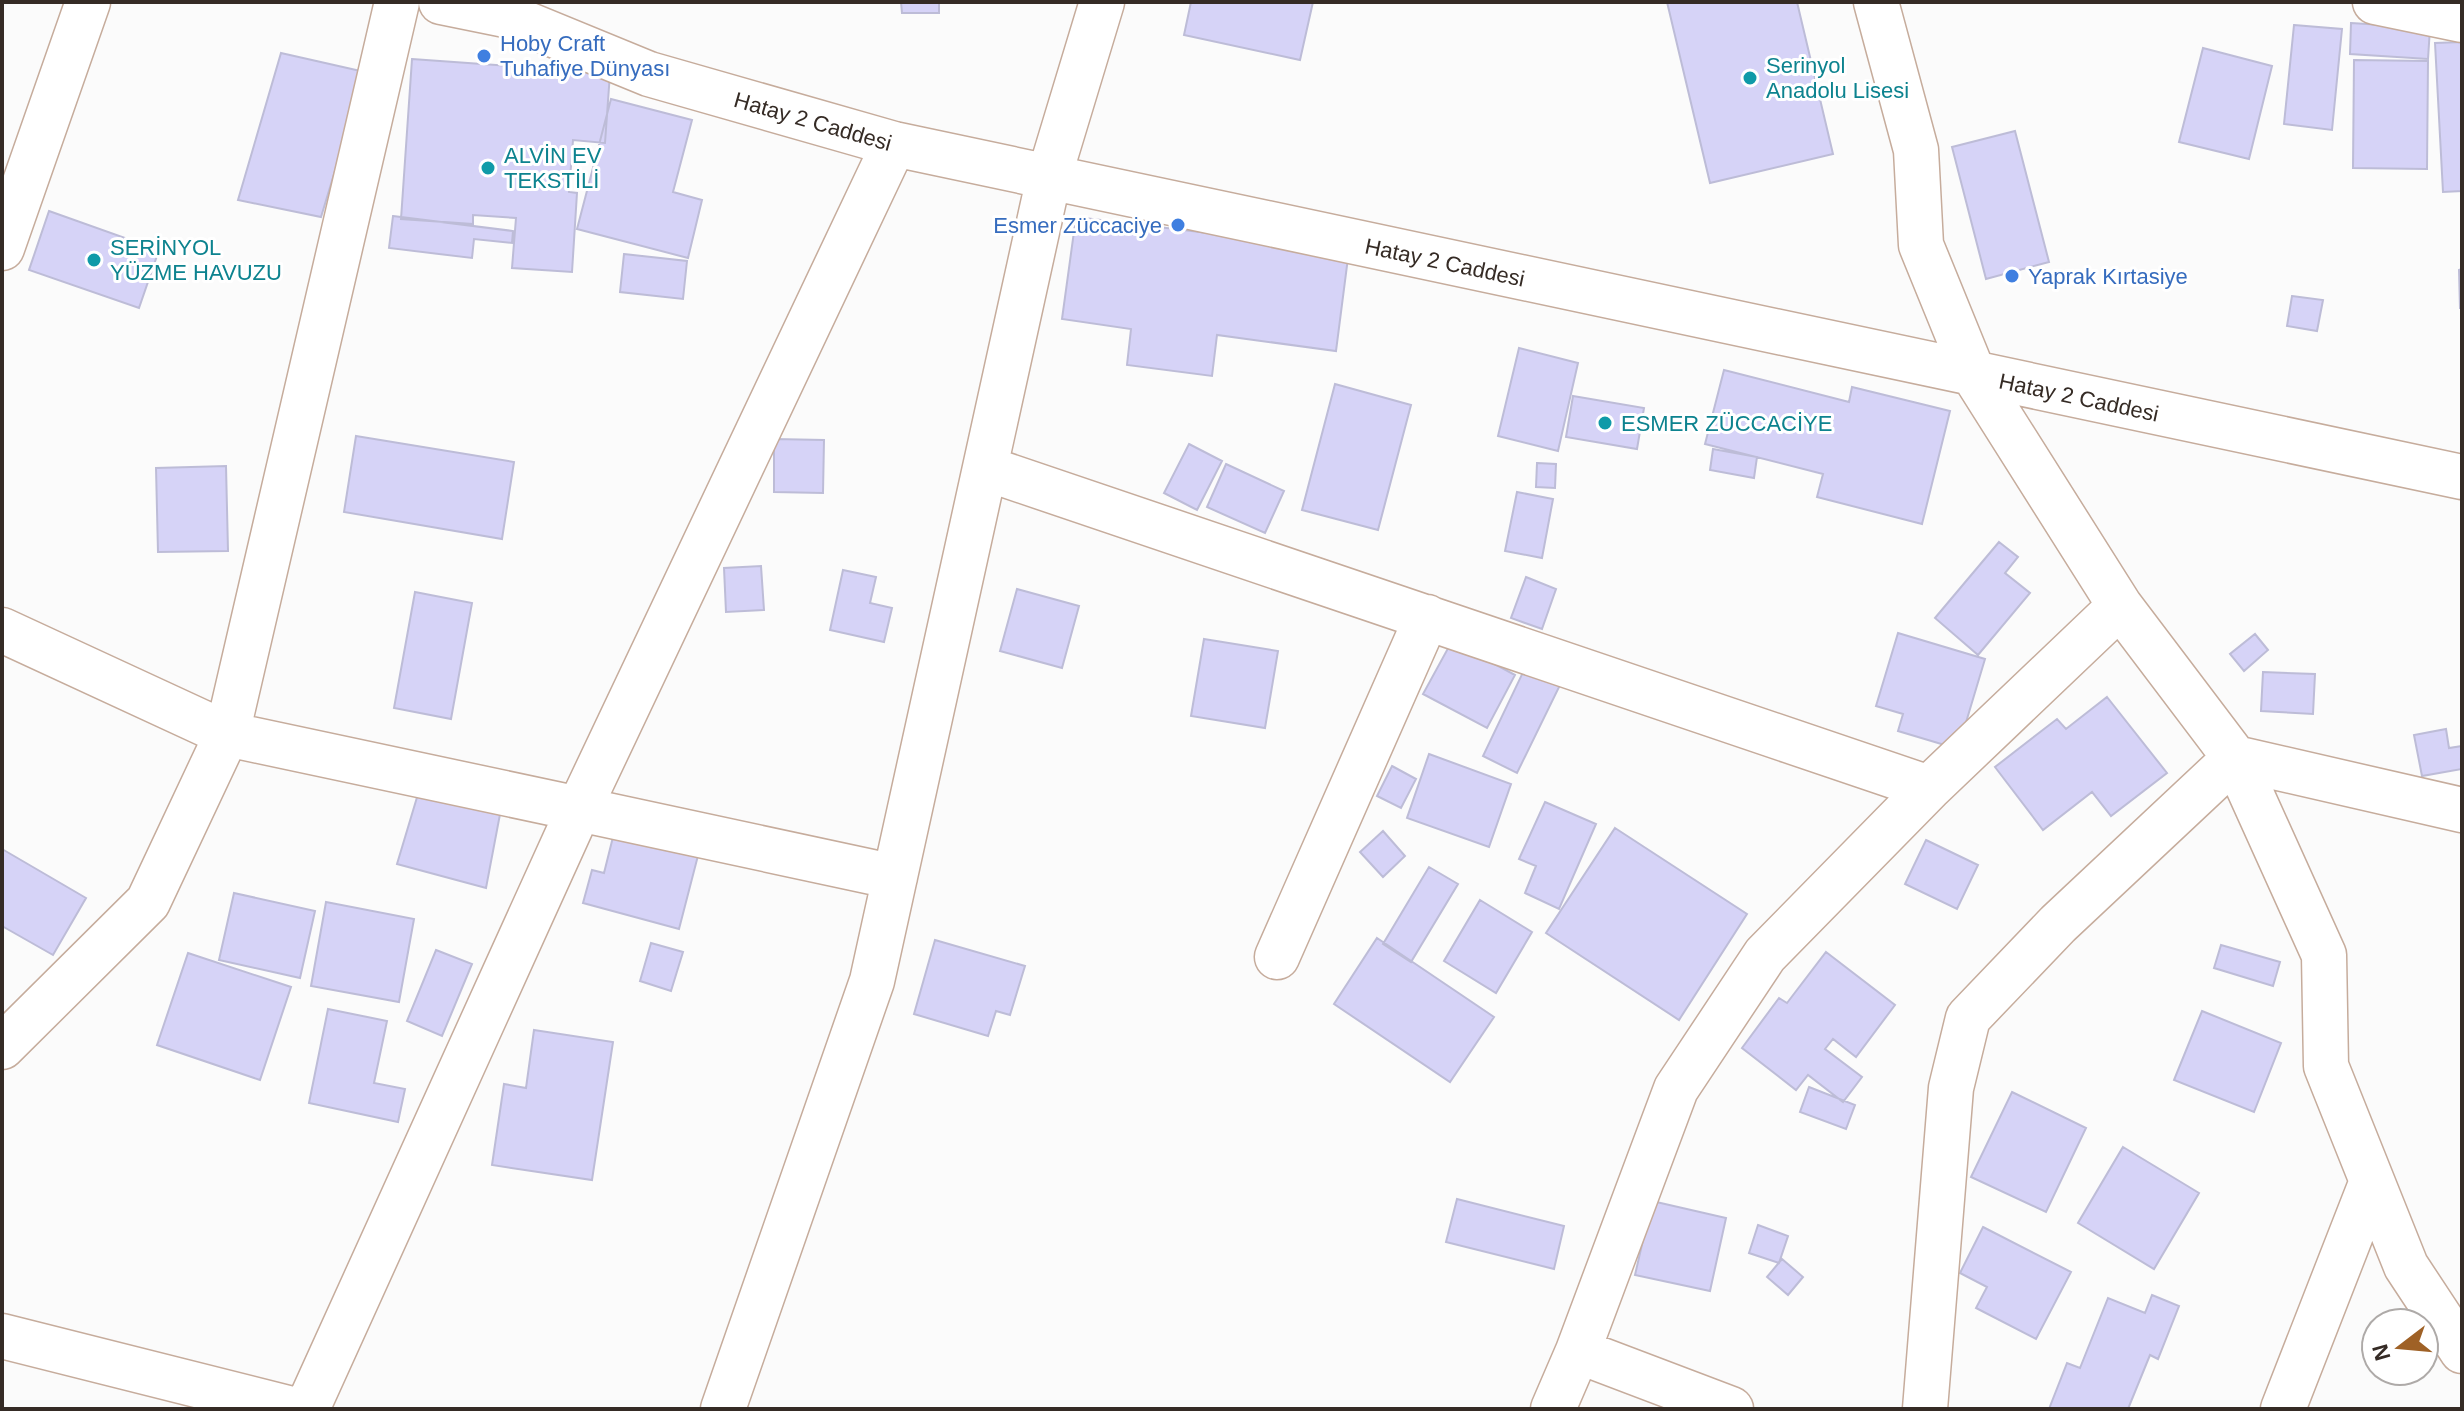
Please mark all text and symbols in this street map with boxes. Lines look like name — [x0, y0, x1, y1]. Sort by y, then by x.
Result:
place label: Hoby Craft Tuhafiye Dünyası — [500, 31, 670, 81]
marker: Hoby Craft Tuhafiye Dünyası — [475, 47, 493, 65]
place label: Serinyol Anadolu Lisesi — [1766, 53, 1909, 103]
marker: Serinyol Anadolu Lisesi — [1741, 69, 1759, 87]
street label: Hatay 2 Caddesi — [731, 87, 894, 156]
place label: ALVİN EV TEKSTİLİ — [504, 143, 602, 193]
marker: ALVİN EV TEKSTİLİ — [479, 159, 497, 177]
place label: Esmer Züccaciye — [993, 213, 1162, 238]
marker: Esmer Züccaciye — [1169, 216, 1187, 234]
street label: Hatay 2 Caddesi — [1363, 233, 1527, 292]
place label: SERİNYOL YÜZME HAVUZU — [110, 235, 282, 285]
marker: SERİNYOL YÜZME HAVUZU — [85, 251, 103, 269]
place label: Yaprak Kırtasiye — [2028, 264, 2188, 289]
marker: Yaprak Kırtasiye — [2003, 267, 2021, 285]
street label: Hatay 2 Caddesi — [1997, 368, 2161, 427]
place label: ESMER ZÜCCACİYE — [1621, 411, 1832, 436]
marker: ESMER ZÜCCACİYE — [1596, 414, 1614, 432]
north arrow — [2360, 1307, 2440, 1387]
text: N — [2367, 1341, 2395, 1363]

